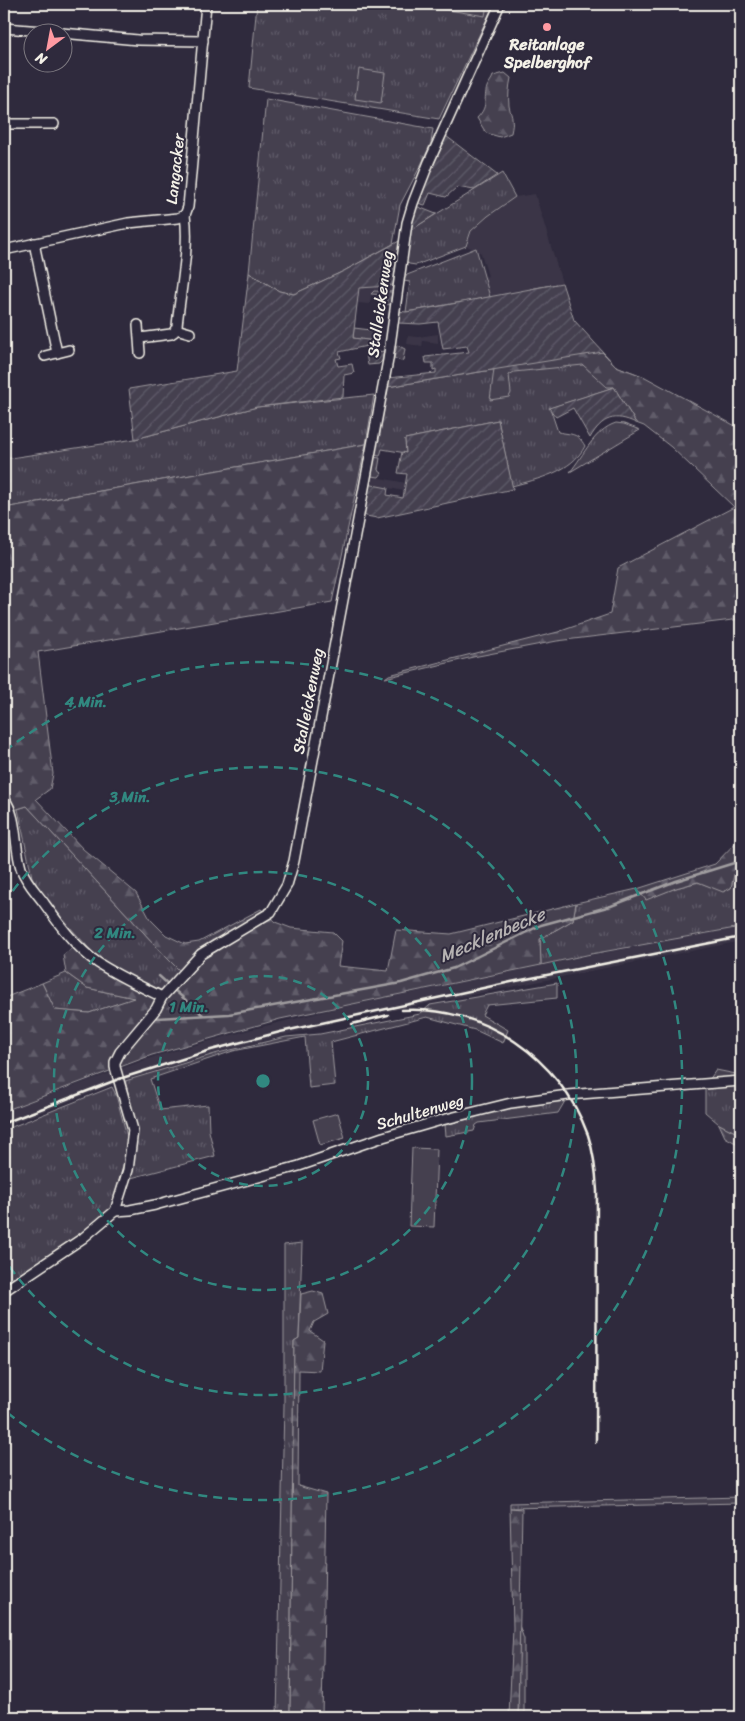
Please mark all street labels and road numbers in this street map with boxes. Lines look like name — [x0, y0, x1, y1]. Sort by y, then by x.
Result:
street label: Langacker — [157, 131, 193, 206]
street label: Stalleickenweg — [358, 249, 402, 359]
street label: Stalleickenweg — [284, 645, 332, 757]
street label: Schultenweg — [373, 1086, 467, 1138]

